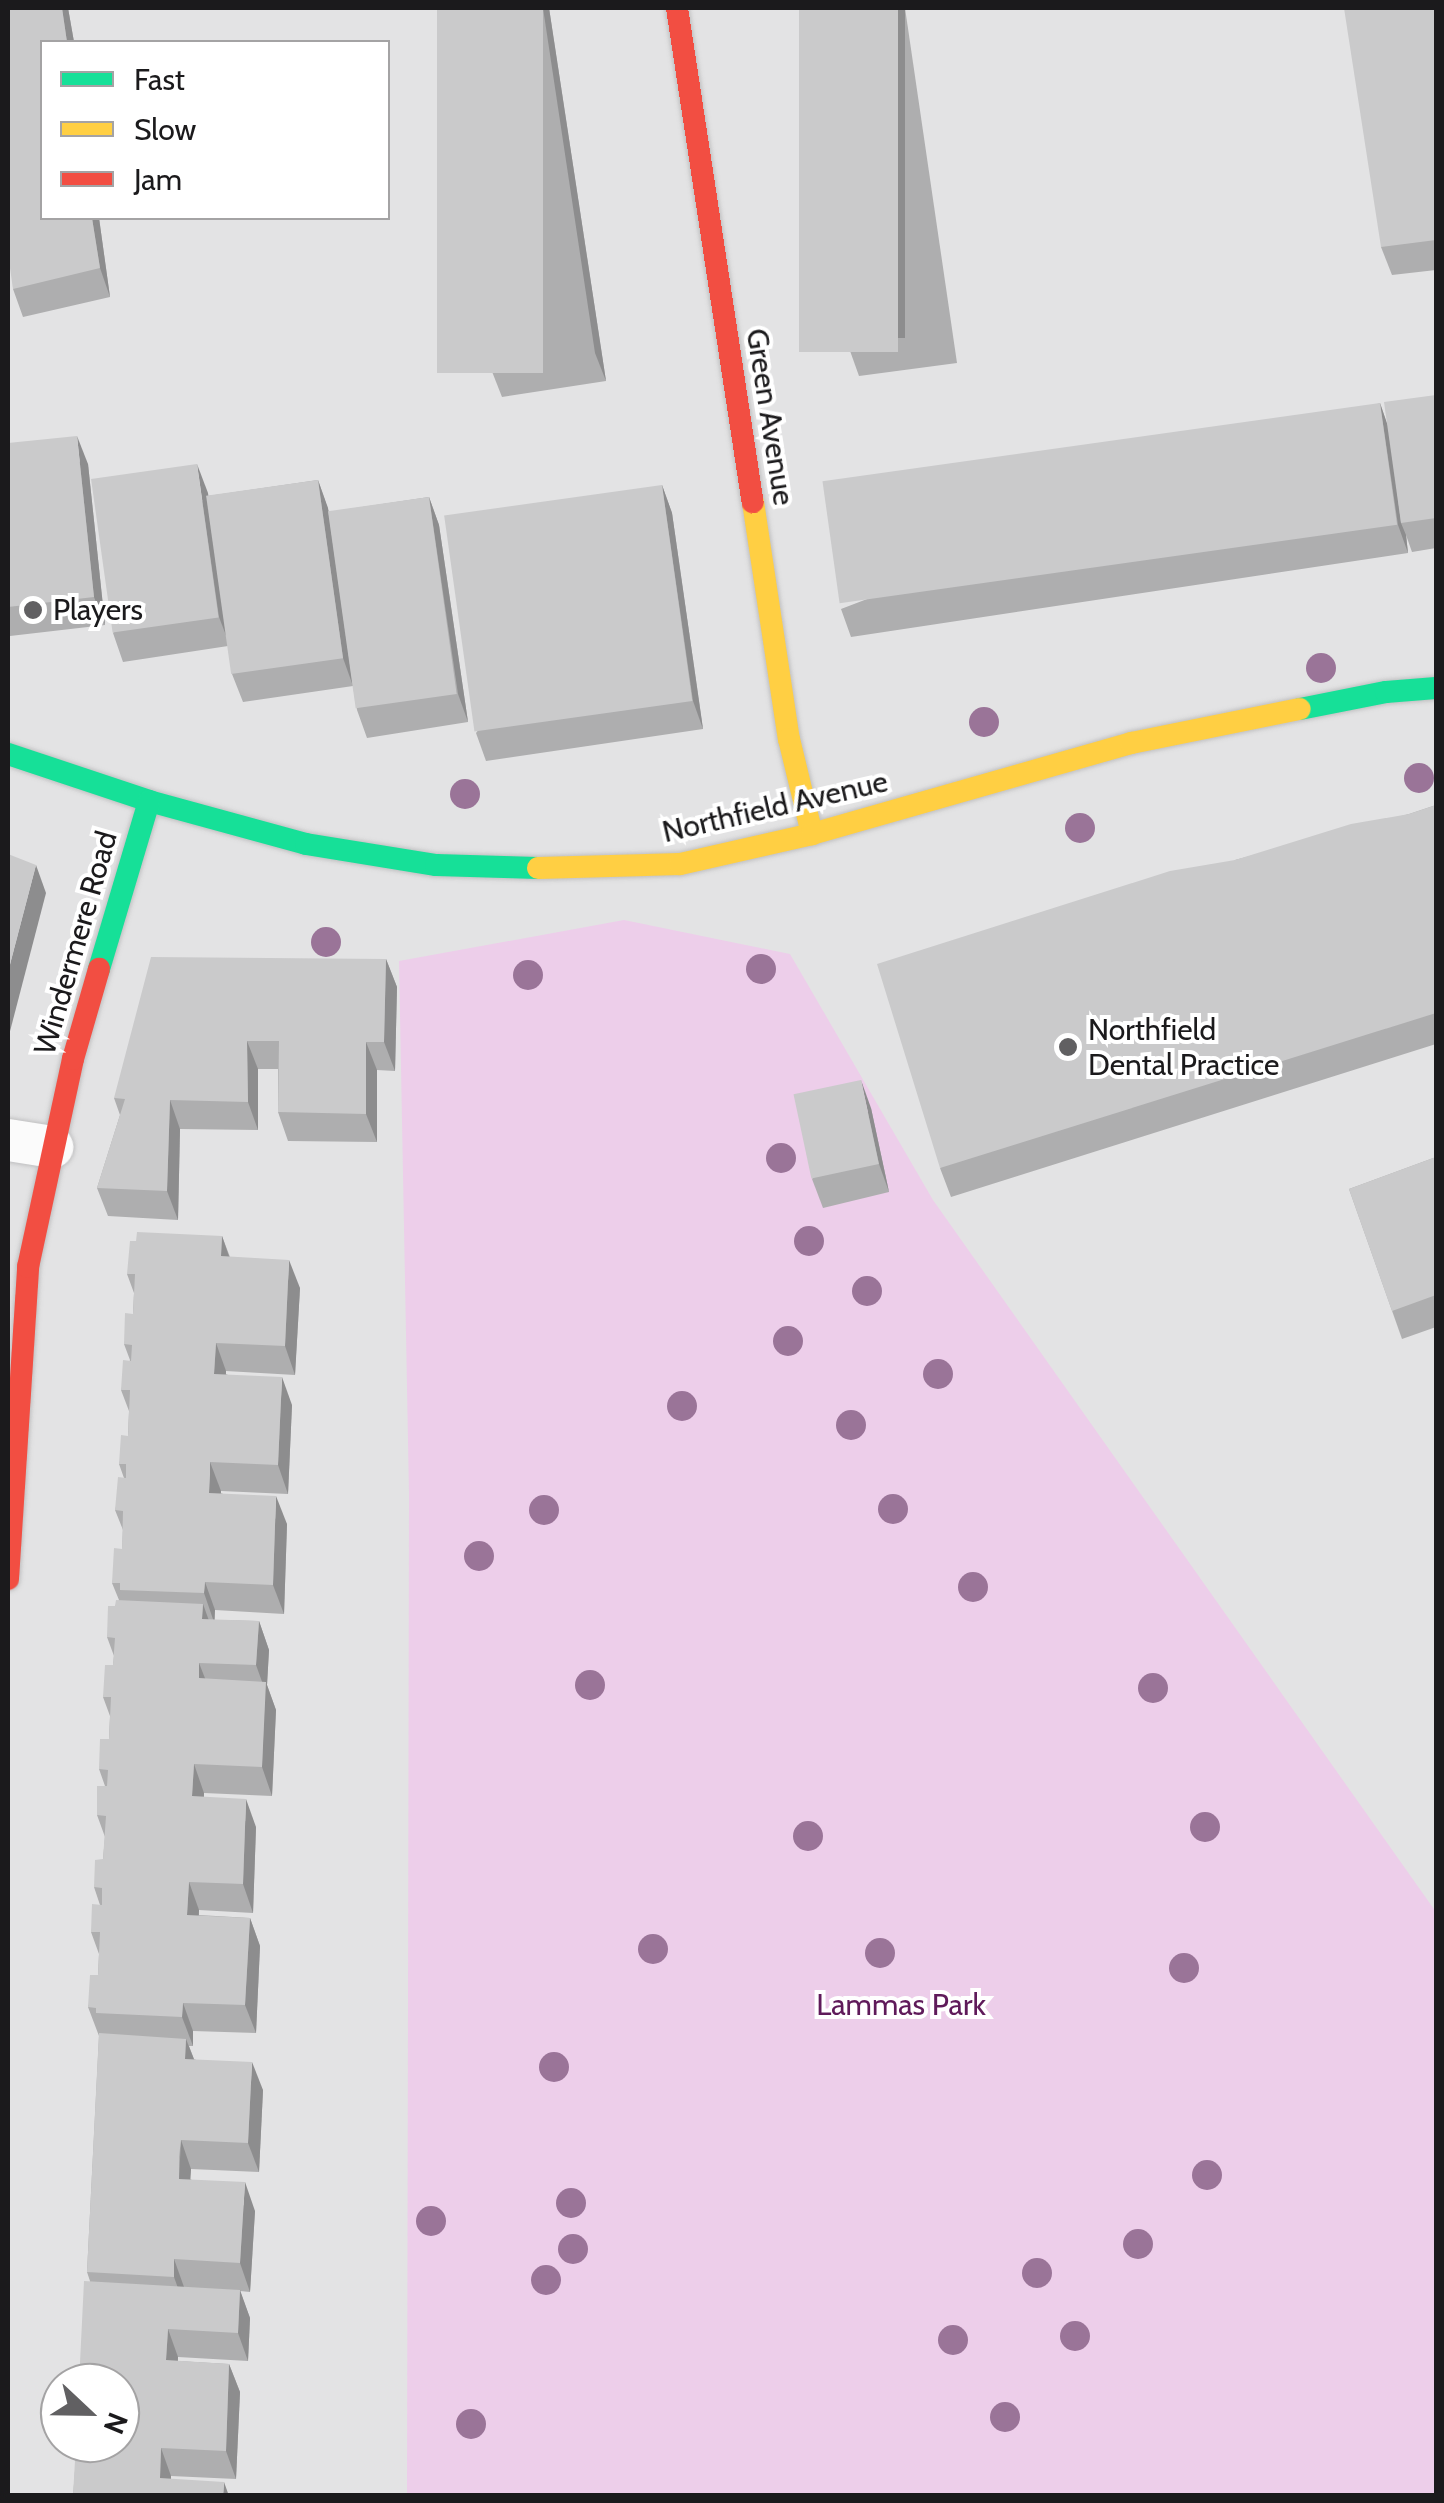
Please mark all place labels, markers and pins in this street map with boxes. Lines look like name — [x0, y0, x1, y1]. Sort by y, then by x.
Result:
place label: Players — [53, 592, 143, 628]
marker: Players — [22, 599, 44, 621]
place label: Northfield Dental Practice — [1088, 1012, 1279, 1082]
marker: Northfield Dental Practice — [1057, 1036, 1079, 1058]

